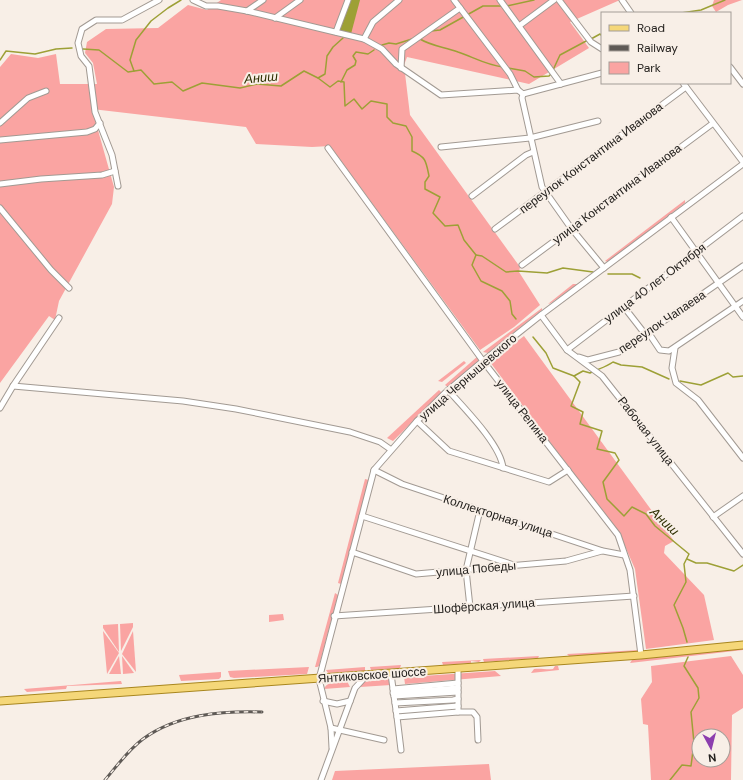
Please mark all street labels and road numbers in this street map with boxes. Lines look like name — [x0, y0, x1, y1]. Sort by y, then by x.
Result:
street label: переулок Константина Иванова — [516, 99, 666, 217]
street label: улица Константина Иванова — [549, 140, 685, 248]
street label: улица 40 лет Октября — [601, 239, 709, 327]
street label: переулок Чапаева — [615, 287, 709, 357]
street label: улица Чернышевского — [416, 330, 520, 424]
street label: улица Репина — [492, 376, 552, 446]
street label: Рабочая улица — [614, 393, 678, 469]
street label: Коллекторная улица — [441, 491, 555, 541]
street label: улица Победы — [435, 558, 517, 580]
street label: Шофёрская улица — [433, 594, 536, 618]
street label: Янтиковское шоссе — [317, 663, 427, 687]

